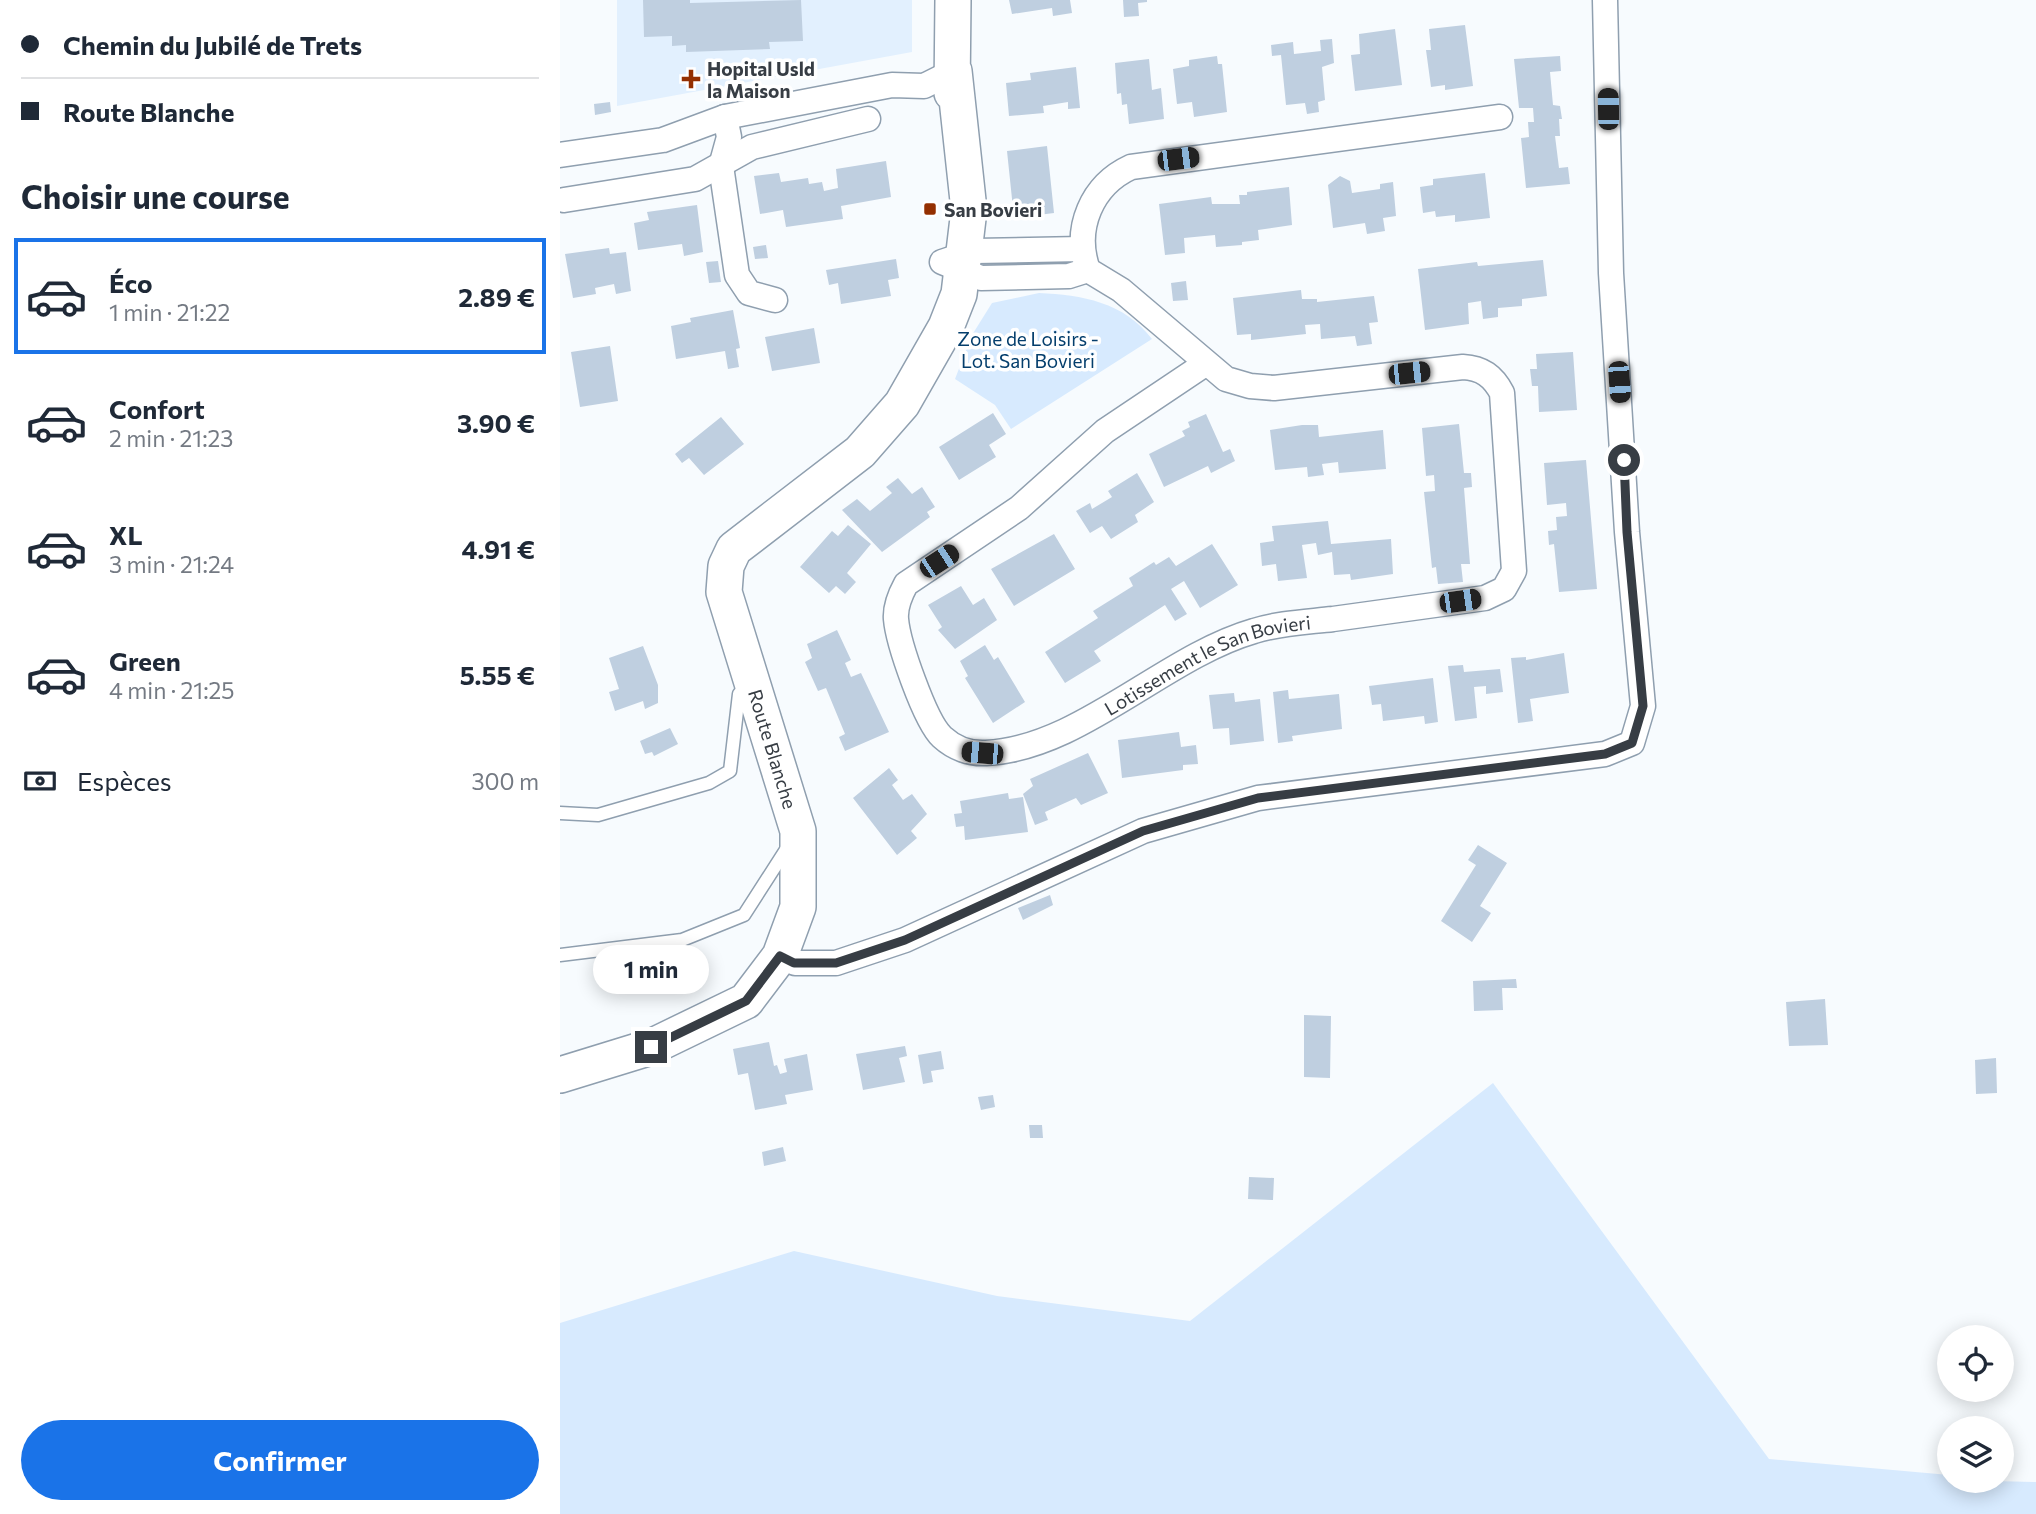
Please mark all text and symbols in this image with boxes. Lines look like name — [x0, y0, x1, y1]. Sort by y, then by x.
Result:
text: Chemin du Jubilé de Trets — [63, 29, 362, 60]
place label: Hopital Usld la Maison — [707, 57, 815, 102]
marker: Hopital Usld la Maison — [681, 69, 701, 89]
car — [1598, 88, 1619, 130]
text: Route Blanche — [63, 96, 234, 127]
car — [1156, 146, 1201, 172]
text: Choisir une course — [21, 176, 290, 216]
place label: San Bovieri — [944, 198, 1042, 221]
marker: San Bovieri — [922, 201, 938, 217]
icon: car — [25, 265, 88, 328]
text: Éco — [109, 267, 153, 298]
text: 2.89 € — [458, 281, 535, 312]
text: 1 min · 21:22 — [109, 298, 230, 326]
park label: Zone de Loisirs - Lot. San Bovieri — [957, 327, 1099, 372]
car — [1388, 360, 1431, 386]
car — [1608, 360, 1631, 404]
icon: car — [25, 391, 88, 454]
text: Confort — [109, 393, 205, 424]
text: 3.90 € — [457, 407, 535, 438]
text: 2 min · 21:23 — [109, 424, 233, 452]
route start — [1608, 444, 1640, 476]
icon: car — [25, 517, 88, 580]
text: XL — [109, 519, 143, 550]
text: 4.91 € — [462, 533, 535, 564]
car — [916, 541, 963, 581]
text: 3 min · 21:24 — [109, 550, 234, 578]
car — [1438, 588, 1483, 614]
street label: Lotissement le San Bovieri — [1100, 610, 1312, 719]
icon: car — [25, 643, 88, 706]
text: Green — [109, 645, 181, 676]
text: 5.55 € — [460, 659, 535, 690]
text: 4 min · 21:25 — [109, 676, 235, 704]
street label: Route Blanche — [744, 687, 802, 811]
car — [961, 741, 1004, 765]
icon: cash — [21, 762, 59, 800]
text: Espèces — [77, 765, 172, 796]
text: 300 m — [471, 767, 539, 795]
callout: 1 min — [593, 946, 709, 995]
text: 1 min — [624, 955, 678, 983]
route end — [635, 1031, 667, 1063]
map controls — [1937, 1325, 2014, 1493]
button: locate — [1937, 1325, 2014, 1402]
button: layers — [1937, 1416, 2014, 1493]
button: Confirmer — [21, 1420, 539, 1500]

